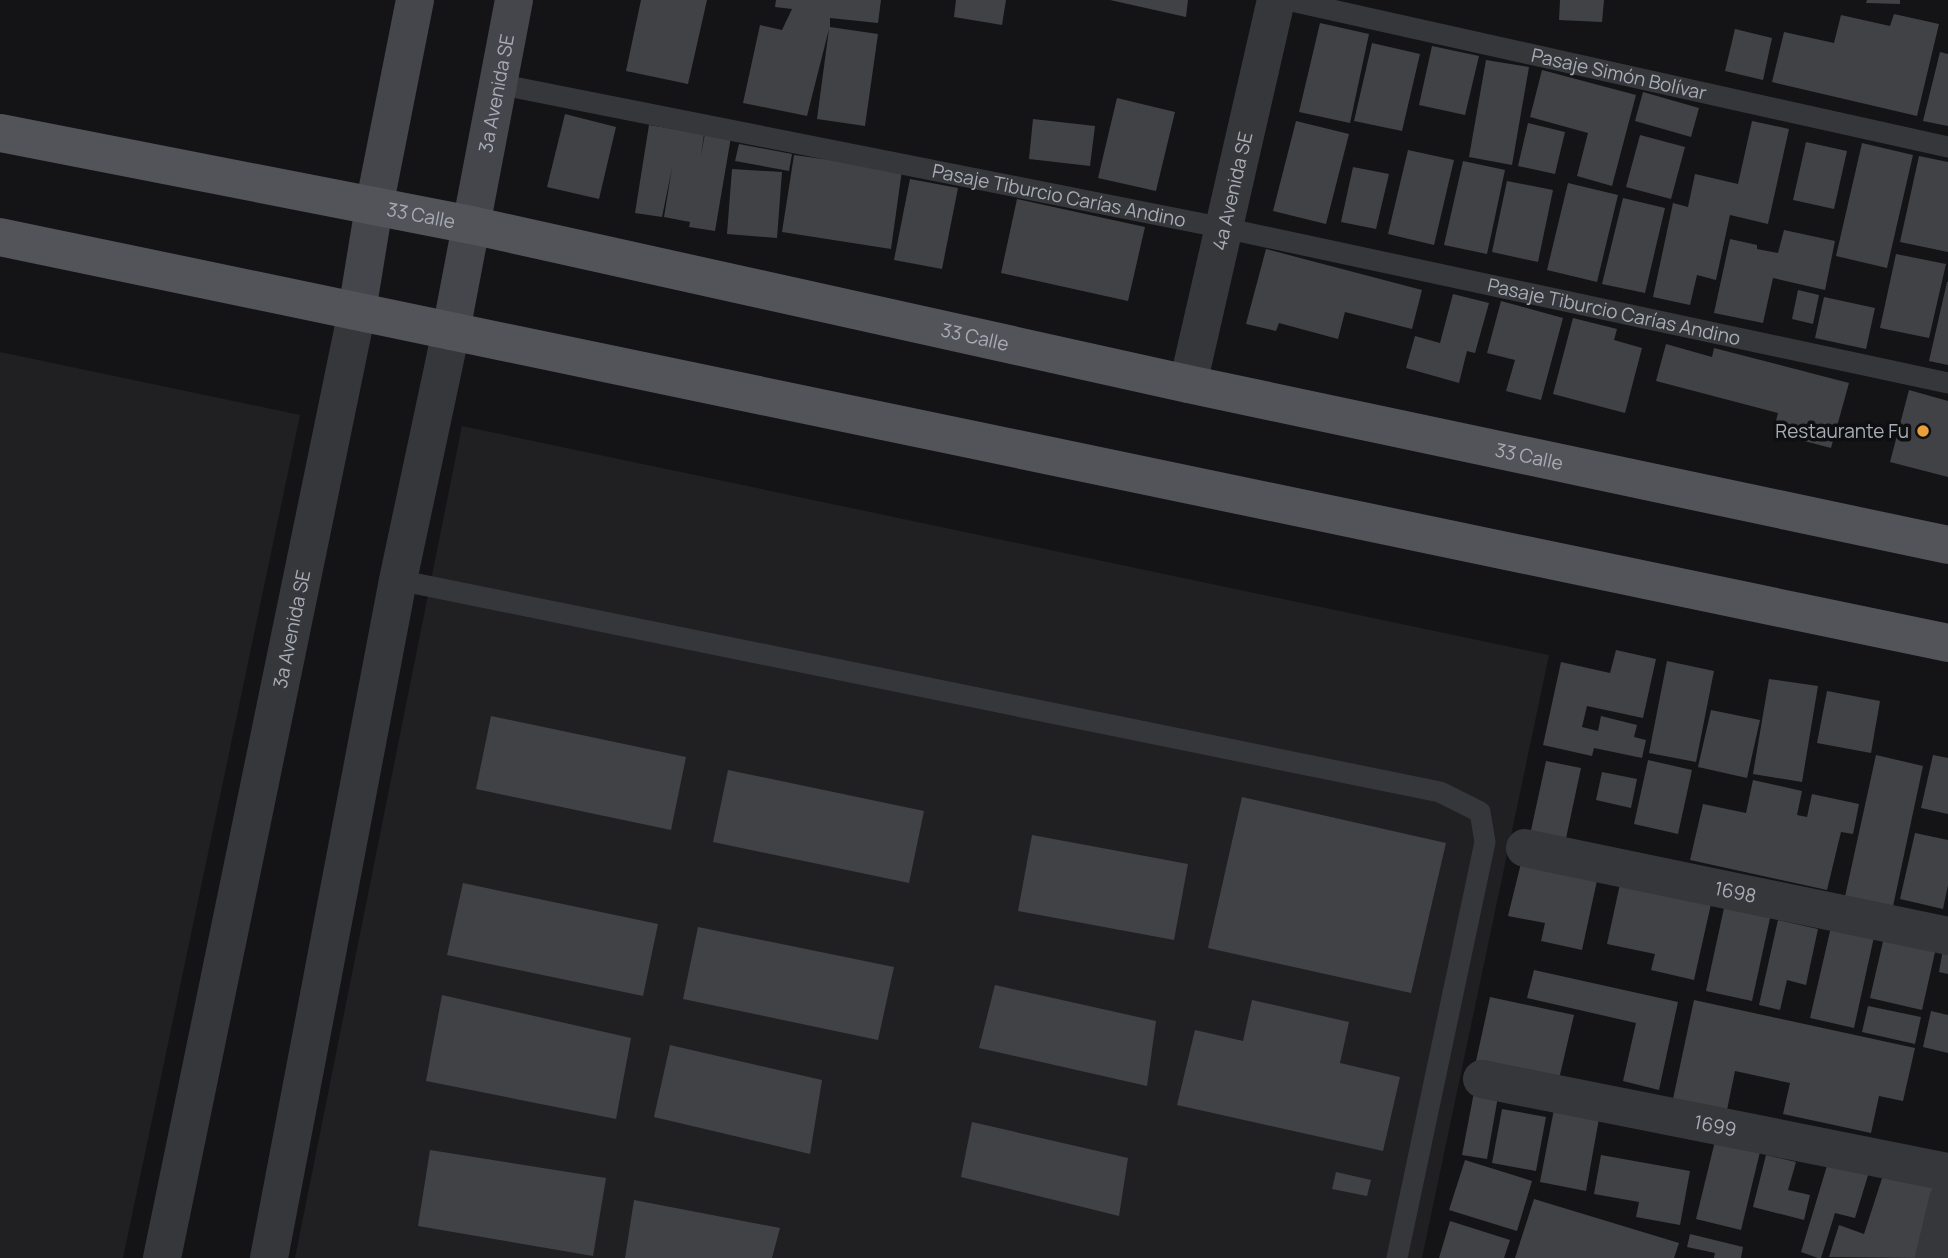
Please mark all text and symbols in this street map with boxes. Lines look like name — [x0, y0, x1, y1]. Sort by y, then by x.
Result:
street label: 3a Avenida SE — [472, 32, 520, 155]
street label: Pasaje Simón Bolívar — [1529, 42, 1709, 106]
street label: 4a Avenida SE — [1206, 129, 1258, 253]
street label: Pasaje Tiburcio Carías Andino — [930, 157, 1188, 233]
street label: 33 Calle — [385, 196, 457, 235]
street label: Pasaje Tiburcio Carías Andino — [1485, 272, 1743, 351]
street label: 33 Calle — [938, 317, 1011, 357]
place label: Restaurante Fu — [1775, 418, 1909, 444]
marker: Restaurante Fu — [1915, 423, 1931, 439]
street label: 33 Calle — [1493, 436, 1566, 476]
street label: 3a Avenida SE — [267, 568, 316, 691]
street label: 1698 — [1712, 875, 1759, 909]
street label: 1699 — [1692, 1109, 1739, 1142]

